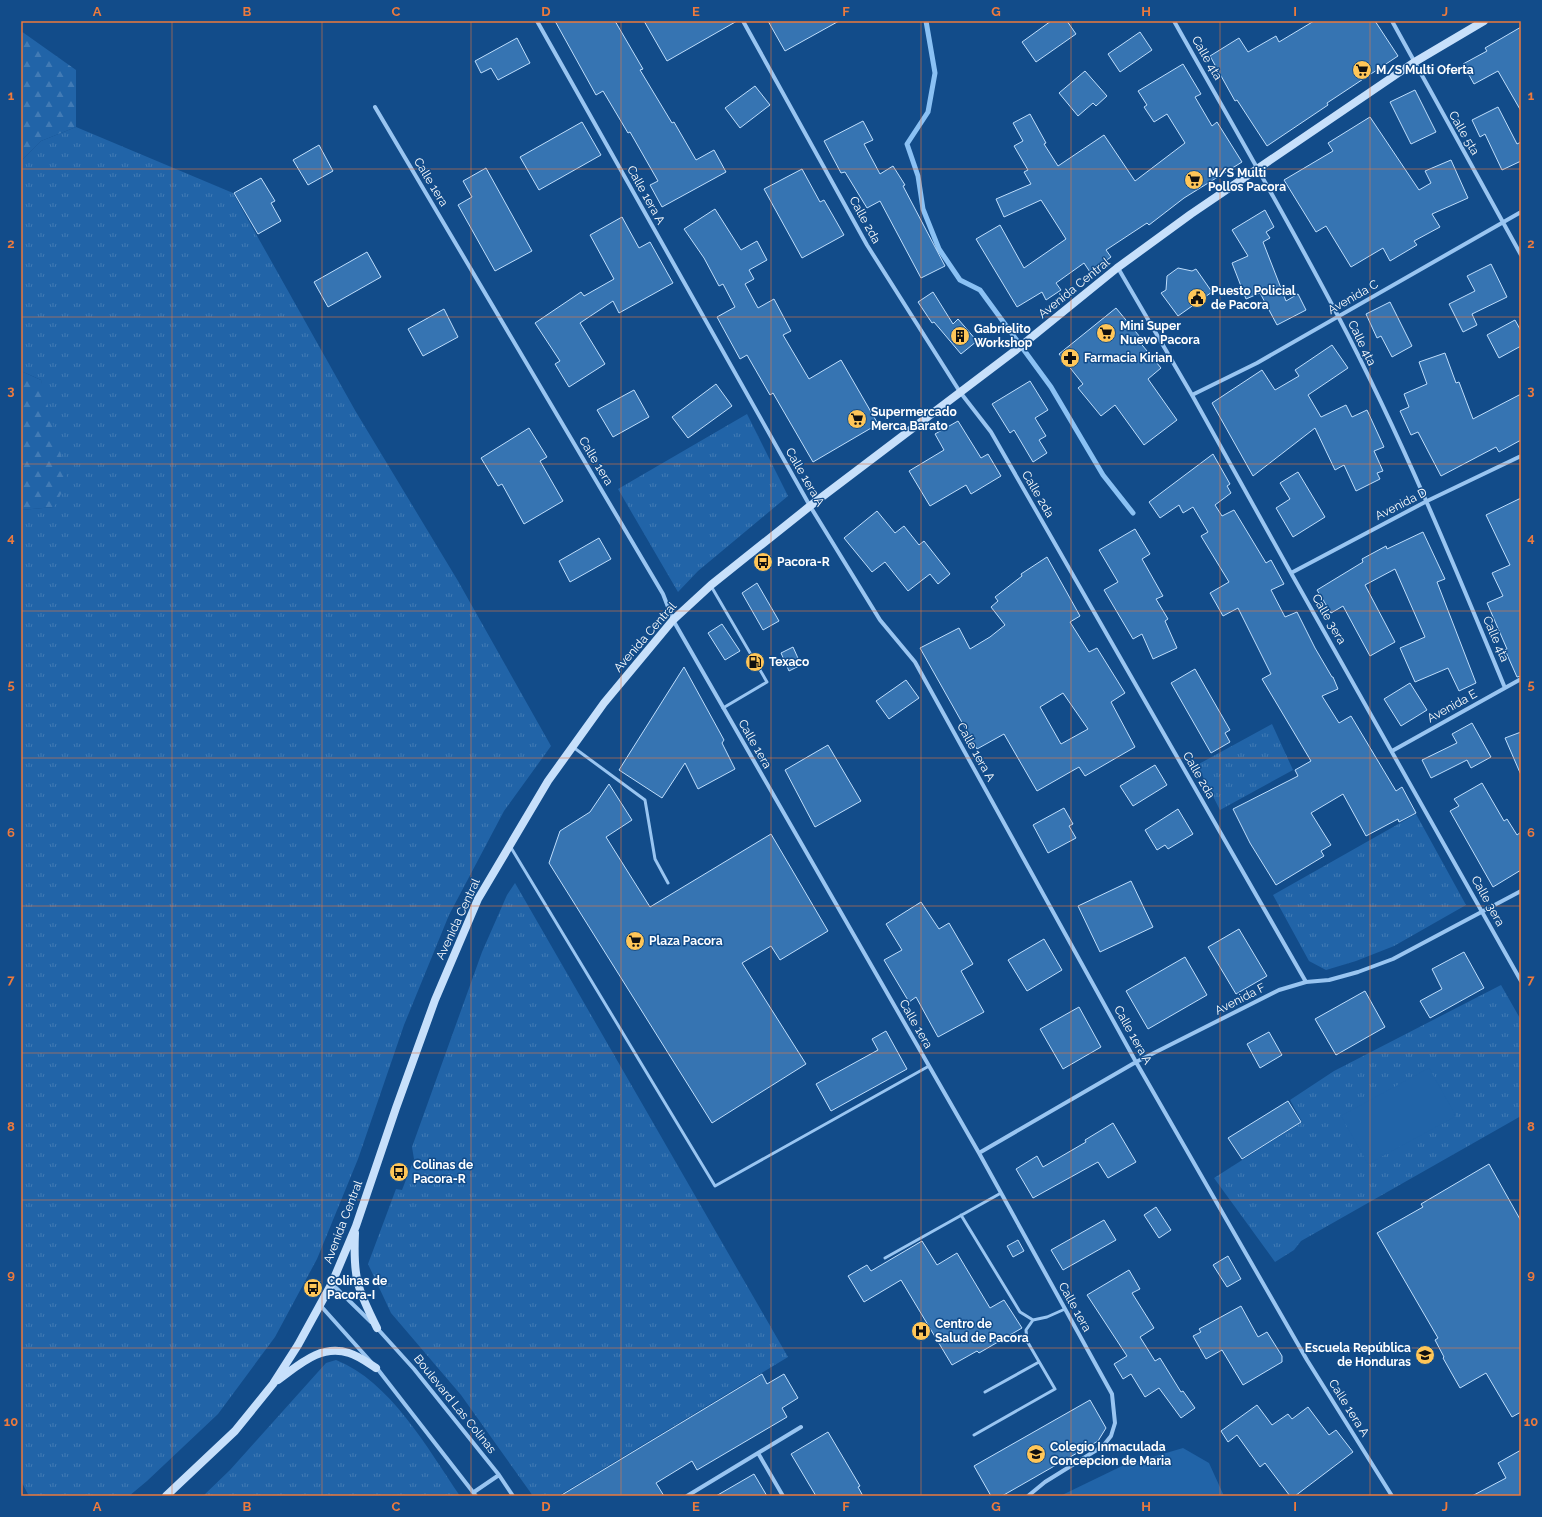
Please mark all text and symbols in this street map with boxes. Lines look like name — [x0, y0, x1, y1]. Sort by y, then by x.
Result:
text: A — [93, 4, 102, 19]
text: B — [243, 4, 252, 19]
text: C — [392, 4, 401, 19]
text: D — [541, 4, 551, 19]
text: E — [692, 4, 700, 19]
text: F — [842, 4, 850, 19]
text: G — [991, 4, 1001, 19]
text: H — [1141, 4, 1151, 19]
text: I — [1293, 4, 1297, 19]
text: J — [1442, 4, 1448, 19]
street label: Calle 4ta — [1189, 33, 1225, 83]
supermarket icon: M/S Multi Oferta — [1351, 59, 1373, 81]
place label: M/S Multi Oferta — [1376, 63, 1474, 77]
text: 1 — [8, 88, 15, 103]
text: 1 — [1528, 88, 1535, 103]
street label: Calle 5ta — [1446, 108, 1482, 158]
street label: Calle 1era — [411, 155, 451, 209]
street label: Calle 1era A — [624, 163, 668, 227]
place label: M/S Multi Pollos Pacora — [1208, 166, 1286, 194]
supermarket icon: M/S Multi Pollos Pacora — [1183, 169, 1205, 191]
street label: Calle 2da — [846, 194, 884, 246]
text: 2 — [7, 236, 15, 251]
text: 2 — [1527, 236, 1535, 251]
street label: Avenida Central — [1035, 254, 1113, 321]
street label: Avenida C — [1325, 277, 1381, 317]
place label: Puesto Policial de Pacora — [1211, 284, 1296, 312]
public building icon: Puesto Policial de Pacora — [1186, 287, 1208, 309]
street label: Calle 4ta — [1345, 318, 1379, 368]
place label: Mini Super Nuevo Pacora — [1120, 319, 1200, 347]
place label: Gabrielito Workshop — [974, 322, 1033, 350]
supermarket icon: Mini Super Nuevo Pacora — [1095, 322, 1117, 344]
building icon: Gabrielito Workshop — [949, 325, 971, 347]
pharmacy icon: Farmacia Kirian — [1059, 347, 1081, 369]
place label: Farmacia Kirian — [1084, 351, 1172, 365]
text: 3 — [7, 383, 15, 398]
text: 3 — [1527, 383, 1535, 398]
place label: Supermercado Merca Barato — [871, 405, 957, 433]
supermarket icon: Supermercado Merca Barato — [846, 408, 868, 430]
street label: Calle 1era — [576, 434, 616, 488]
street label: Calle 1era A — [783, 445, 827, 509]
street label: Calle 2da — [1019, 468, 1057, 520]
street label: Avenida D — [1373, 485, 1430, 523]
text: 4 — [7, 530, 15, 545]
text: 4 — [1527, 530, 1535, 545]
bus stop icon: Pacora-R — [752, 551, 774, 573]
place label: Pacora-R — [777, 555, 830, 569]
street label: Calle 3era — [1309, 591, 1349, 647]
street label: Avenida Central — [611, 599, 680, 675]
street label: Calle 4ta — [1480, 614, 1512, 664]
fuel station icon: Texaco — [744, 651, 766, 673]
place label: Texaco — [769, 655, 809, 669]
text: 5 — [7, 677, 15, 692]
text: 5 — [1527, 677, 1535, 692]
street label: Avenida E — [1425, 687, 1479, 725]
street label: Calle 1era — [735, 717, 775, 771]
street label: Calle 1era A — [954, 720, 998, 784]
street label: Calle 2da — [1180, 749, 1218, 801]
text: 6 — [7, 825, 15, 840]
text: 6 — [1527, 825, 1535, 840]
street label: Calle 3era — [1468, 873, 1508, 929]
street label: Avenida Central — [433, 876, 483, 962]
supermarket icon: Plaza Pacora — [624, 930, 646, 952]
place label: Plaza Pacora — [649, 934, 723, 948]
text: 7 — [7, 972, 15, 987]
text: 7 — [1527, 972, 1535, 987]
street label: Avenida F — [1212, 980, 1268, 1018]
street label: Calle 1era — [896, 997, 936, 1051]
street label: Calle 1era A — [1111, 1003, 1155, 1067]
text: 8 — [7, 1119, 15, 1134]
text: 8 — [1527, 1119, 1535, 1134]
place label: Colinas de Pacora-R — [413, 1158, 473, 1186]
bus stop icon: Colinas de Pacora-R — [388, 1161, 410, 1183]
street label: Avenida Central — [321, 1178, 366, 1266]
text: 9 — [7, 1267, 15, 1282]
text: 9 — [1527, 1267, 1535, 1282]
place label: Colinas de Pacora-I — [327, 1274, 387, 1302]
bus stop icon: Colinas de Pacora-I — [302, 1277, 324, 1299]
street label: Calle 1era — [1056, 1280, 1094, 1334]
place label: Centro de Salud de Pacora — [935, 1317, 1029, 1345]
hospital icon: Centro de Salud de Pacora — [910, 1320, 932, 1342]
place label: Escuela República de Honduras — [1305, 1341, 1411, 1369]
school or university icon: Escuela República de Honduras — [1414, 1344, 1436, 1366]
street label: Boulevard Las Colinas — [411, 1352, 499, 1456]
street label: Calle 1era A — [1326, 1377, 1372, 1439]
text: 10 — [4, 1414, 18, 1429]
text: 10 — [1524, 1414, 1538, 1429]
place label: Colegio Inmaculada Concepcion de Maria — [1050, 1440, 1171, 1468]
school or university icon: Colegio Inmaculada Concepcion de Maria — [1025, 1443, 1047, 1465]
text: A — [93, 1499, 102, 1514]
text: B — [243, 1499, 252, 1514]
text: C — [392, 1499, 401, 1514]
text: D — [541, 1499, 551, 1514]
text: E — [692, 1499, 700, 1514]
text: F — [842, 1499, 850, 1514]
text: G — [991, 1499, 1001, 1514]
text: H — [1141, 1499, 1151, 1514]
text: I — [1293, 1499, 1297, 1514]
text: J — [1442, 1499, 1448, 1514]

